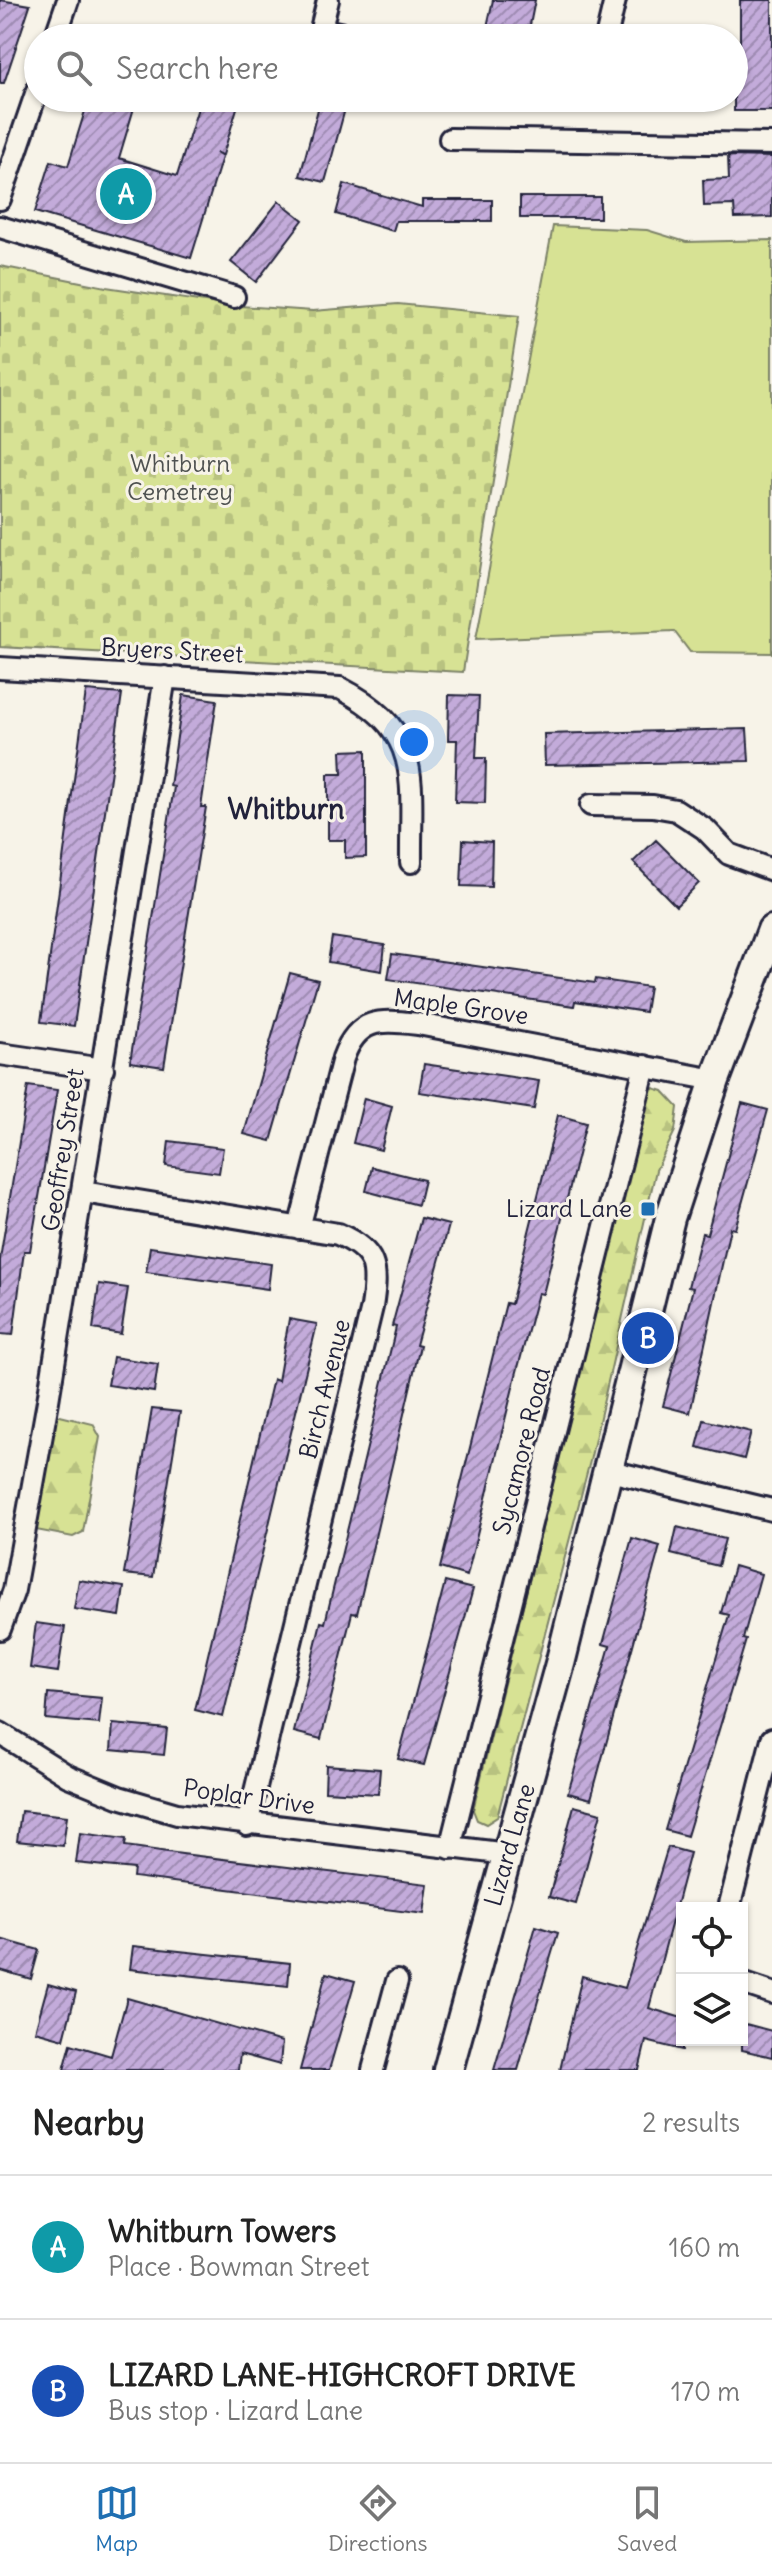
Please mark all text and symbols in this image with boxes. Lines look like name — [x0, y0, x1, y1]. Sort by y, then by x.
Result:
search box — [24, 24, 748, 112]
icon: search — [52, 46, 96, 90]
text: Search here — [116, 49, 279, 87]
pin: A — [100, 164, 152, 224]
park label: Whitburn Cemetrey — [127, 448, 233, 506]
street label: Bryers Street — [100, 631, 244, 669]
your location — [394, 722, 434, 762]
district label: Whitburn — [228, 791, 344, 827]
street label: Maple Grove — [392, 982, 530, 1030]
street label: Geoffrey Street — [34, 1066, 90, 1234]
place label: Lizard Lane — [506, 1193, 632, 1223]
marker: Lizard Lane — [639, 1200, 657, 1218]
pin: B — [622, 1308, 674, 1368]
street label: Birch Avenue — [292, 1316, 356, 1462]
street label: Sycamore Road — [486, 1364, 556, 1537]
street label: Poplar Drive — [181, 1772, 317, 1820]
street label: Lizard Lane — [477, 1780, 541, 1910]
map controls — [676, 1902, 748, 2046]
button: locate — [676, 1902, 748, 1974]
button: layers — [676, 1974, 748, 2046]
text: Nearby — [32, 2101, 145, 2144]
text: 2 results — [642, 2106, 740, 2139]
text: Whitburn Towers — [108, 2212, 336, 2250]
text: A — [50, 2231, 66, 2264]
text: 160 m — [669, 2231, 740, 2264]
text: Place · Bowman Street — [108, 2250, 369, 2283]
text: LIZARD LANE-HIGHCROFT DRIVE — [108, 2356, 576, 2394]
text: B — [49, 2375, 67, 2408]
text: 170 m — [671, 2375, 740, 2408]
text: Bus stop · Lizard Lane — [108, 2394, 363, 2427]
tab: Map — [95, 2481, 139, 2557]
tab: Directions — [328, 2481, 428, 2557]
tab: Saved — [617, 2481, 677, 2557]

